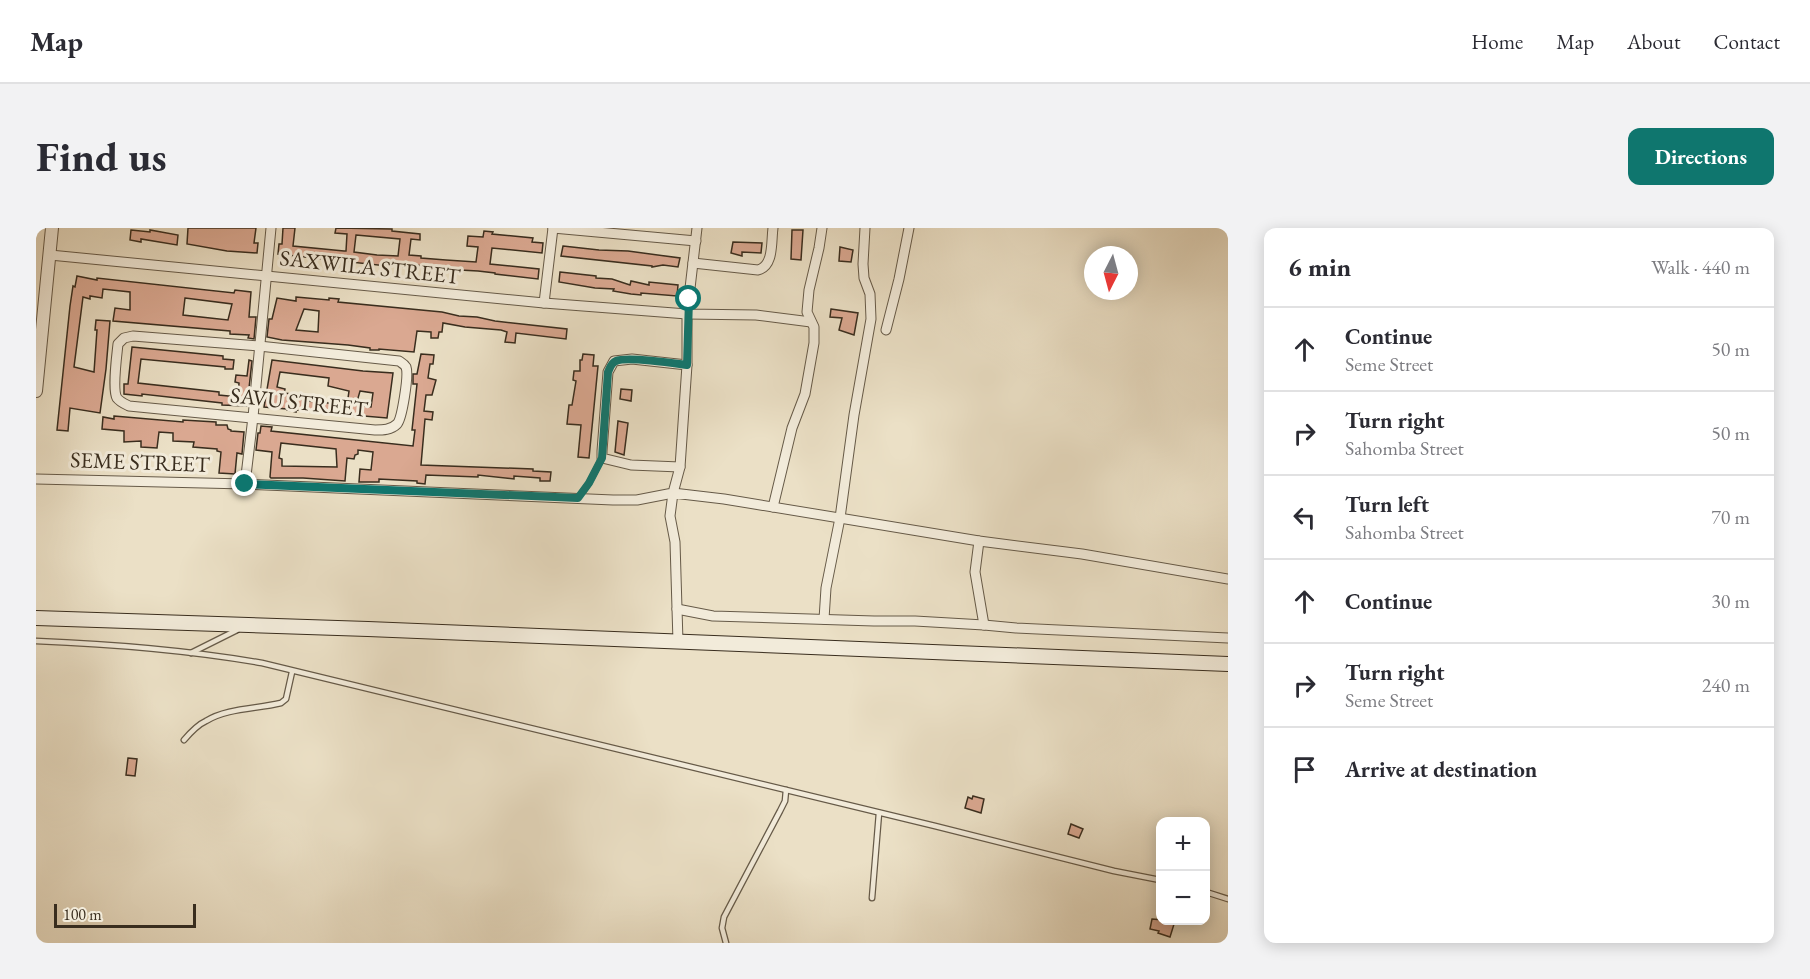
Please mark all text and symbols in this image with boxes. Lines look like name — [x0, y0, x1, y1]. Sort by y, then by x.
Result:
text: Map — [30, 23, 83, 59]
text: Home — [1471, 28, 1523, 55]
text: Map — [1556, 28, 1594, 55]
text: About — [1627, 28, 1680, 55]
text: Contact — [1713, 28, 1780, 55]
button: Directions — [1628, 128, 1774, 185]
text: Find us — [36, 129, 167, 184]
street label: SAXWILA STREET — [278, 243, 462, 291]
north arrow — [1084, 246, 1138, 300]
text: 6 min — [1288, 250, 1351, 284]
text: Walk · 440 m — [1651, 254, 1750, 280]
route start — [675, 285, 701, 311]
text: Continue — [1345, 322, 1432, 351]
icon: ahead — [1288, 333, 1321, 366]
text: 50 m — [1711, 336, 1750, 362]
text: Seme Street — [1345, 351, 1433, 377]
street label: SAVU STREET — [229, 380, 369, 424]
text: Turn right — [1345, 406, 1444, 435]
icon: right — [1288, 417, 1321, 450]
text: 50 m — [1711, 420, 1750, 446]
text: Sahomba Street — [1345, 435, 1464, 461]
street label: SEME STREET — [70, 445, 210, 479]
route end — [231, 470, 257, 496]
text: Turn left — [1345, 490, 1429, 519]
icon: left — [1288, 501, 1321, 534]
text: 70 m — [1711, 504, 1750, 530]
text: Sahomba Street — [1345, 519, 1464, 545]
icon: ahead — [1288, 585, 1321, 618]
text: Continue — [1345, 587, 1432, 616]
text: 30 m — [1711, 588, 1750, 614]
text: Turn right — [1345, 658, 1444, 687]
icon: right — [1288, 669, 1321, 702]
text: 240 m — [1702, 672, 1750, 698]
text: Seme Street — [1345, 687, 1433, 713]
icon: arrive — [1288, 753, 1321, 786]
text: Arrive at destination — [1345, 755, 1537, 784]
map controls — [1156, 817, 1210, 925]
button: + — [1156, 817, 1210, 871]
button: − — [1156, 871, 1210, 925]
scale bar — [54, 901, 196, 928]
text: 100 m — [63, 904, 102, 925]

